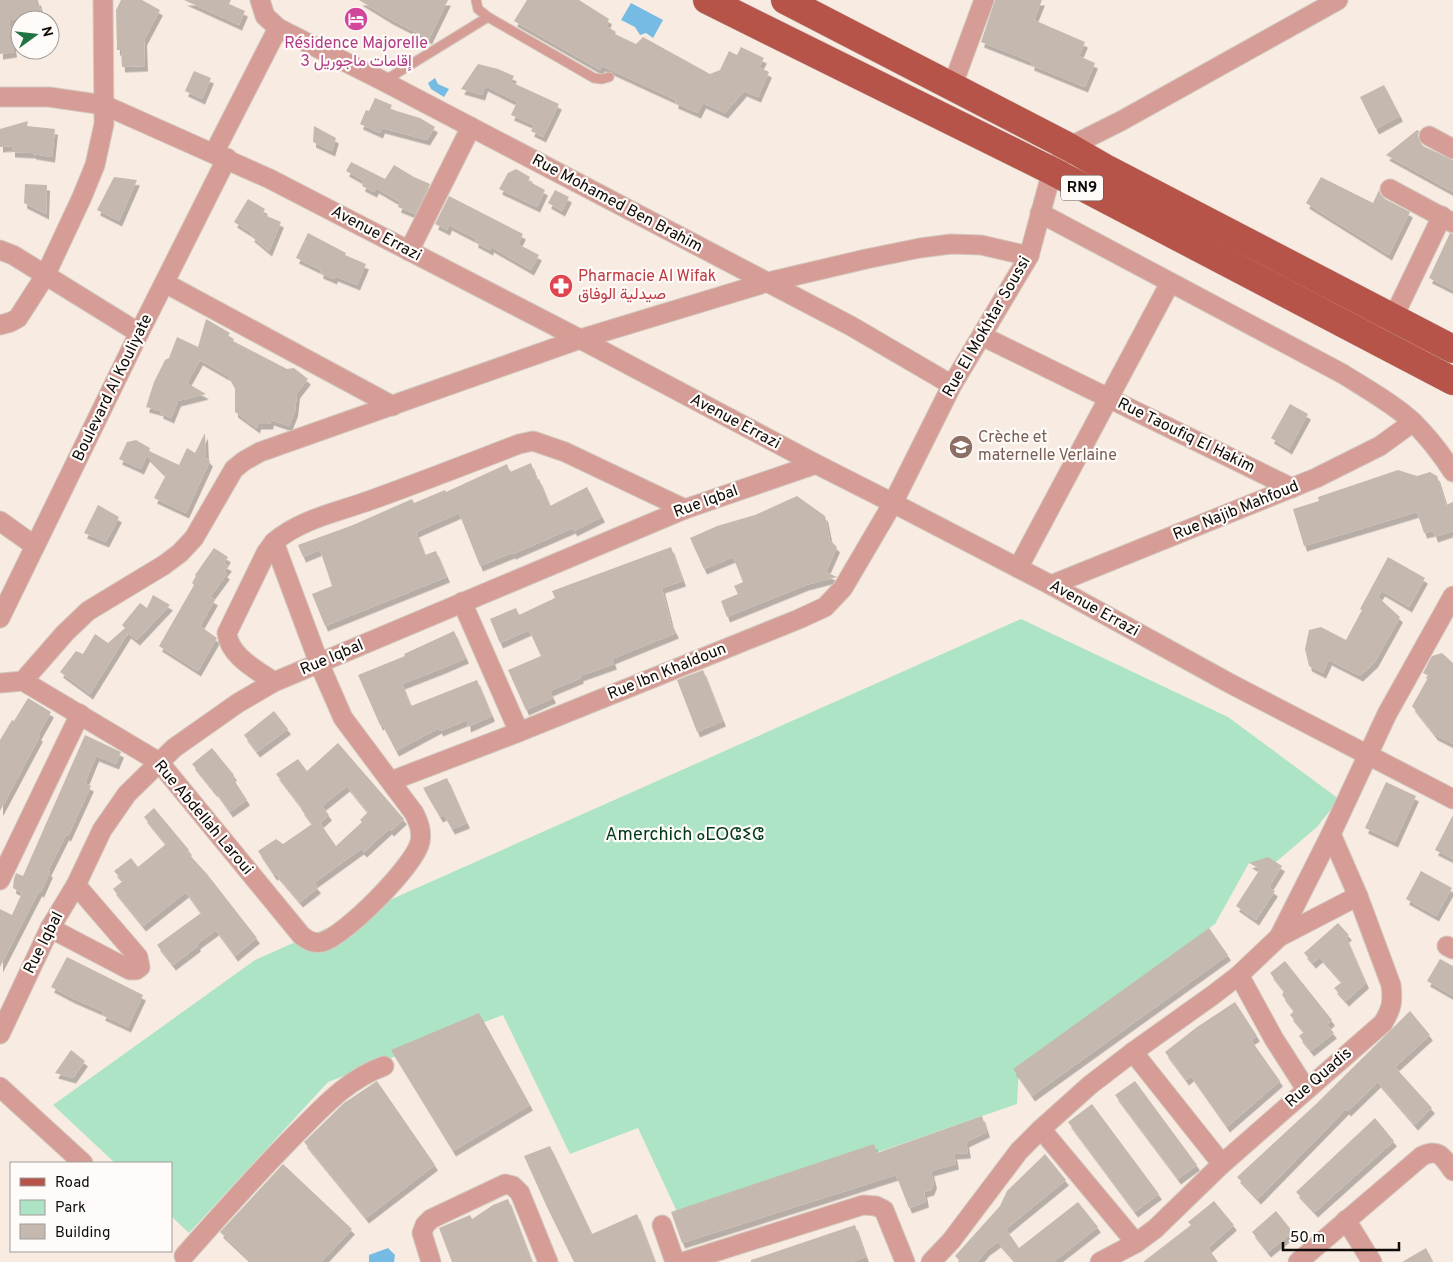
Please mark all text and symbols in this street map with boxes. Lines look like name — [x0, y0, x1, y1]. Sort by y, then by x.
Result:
hotel icon: Résidence Majorelle إقامات ماجوريل 3 — [343, 6, 369, 32]
north arrow — [10, 10, 60, 60]
text: N — [37, 25, 56, 39]
place label: Résidence Majorelle إقامات ماجوريل 3 — [284, 34, 428, 72]
street label: Rue Mohamed Ben Brahim — [528, 150, 706, 258]
road number: RN9 — [1061, 176, 1103, 200]
street label: Avenue Errazi — [327, 202, 425, 266]
street label: Rue El Mokhtar Soussi — [939, 253, 1035, 401]
place label: Pharmacie Al Wifak صيدلية الوفاق — [578, 267, 716, 305]
pharmacy icon: Pharmacie Al Wifak صيدلية الوفاق — [548, 273, 574, 299]
street label: Boulevard Al Kouliyate — [69, 311, 157, 465]
street label: Avenue Errazi — [686, 390, 784, 454]
street label: Rue Taoufiq El Hakim — [1114, 394, 1258, 478]
place label: Crèche et maternelle Verlaine — [978, 428, 1117, 466]
school or university icon: Crèche et maternelle Verlaine — [948, 434, 974, 460]
street label: Rue Najib Mahfoud — [1170, 477, 1302, 545]
street label: Rue Iqbal — [671, 481, 741, 523]
street label: Avenue Errazi — [1046, 576, 1142, 642]
street label: Rue Iqbal — [297, 636, 367, 680]
street label: Rue Ibn Khaldoun — [605, 639, 729, 705]
street label: Rue Abdellah Laroui — [149, 757, 257, 879]
district label: Amerchich ⴰⵎⵔⵛⵉⵛ — [605, 824, 765, 847]
street label: Rue Iqbal — [20, 909, 68, 977]
street label: Rue Quadis — [1282, 1044, 1356, 1112]
legend — [10, 1162, 172, 1252]
text: Road — [55, 1174, 90, 1193]
text: Park — [55, 1199, 86, 1218]
scale bar — [1283, 1220, 1399, 1252]
text: Building — [55, 1224, 110, 1243]
text: 50 m — [1290, 1229, 1325, 1248]

